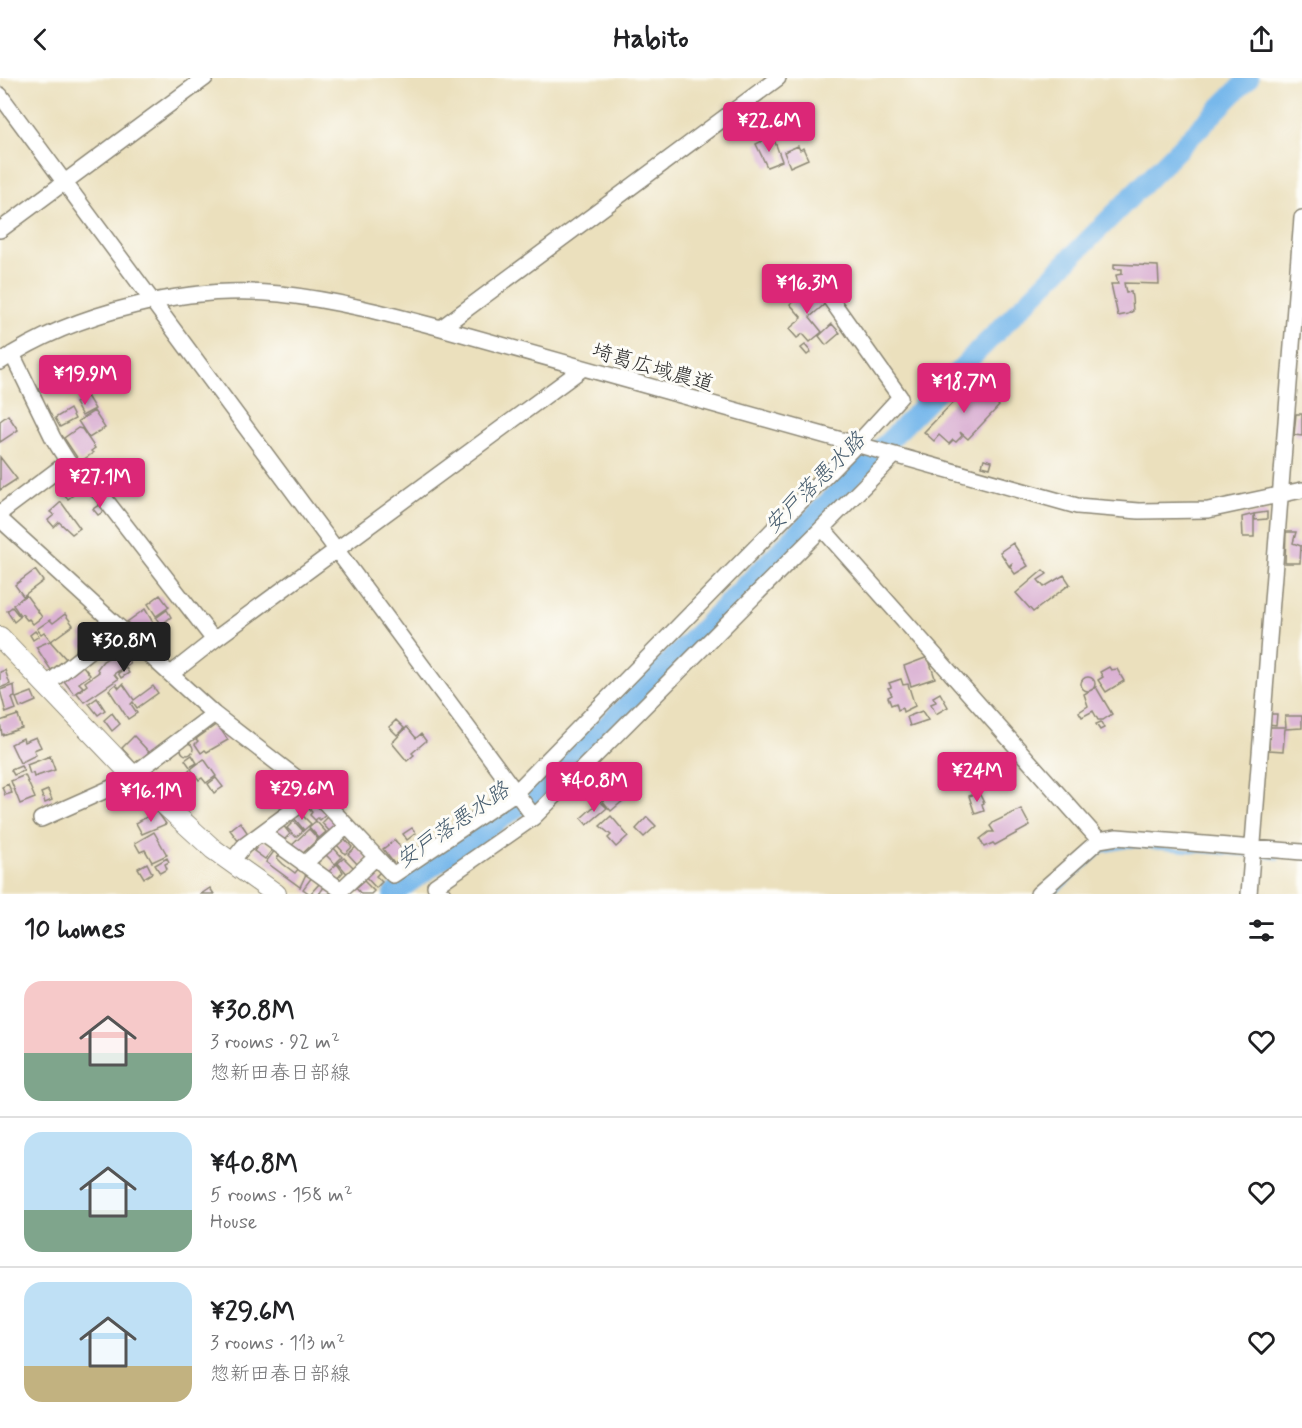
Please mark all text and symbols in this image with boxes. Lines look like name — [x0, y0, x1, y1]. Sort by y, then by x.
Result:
text: Habito — [613, 22, 689, 57]
icon: back — [24, 23, 57, 56]
icon: share — [1245, 23, 1278, 56]
pin: ¥22.6M — [720, 102, 818, 153]
text: ¥22.6M — [737, 108, 801, 135]
pin: ¥16.3M — [758, 264, 856, 315]
text: ¥16.3M — [776, 270, 838, 297]
street label: 埼葛広域農道 — [588, 337, 717, 399]
pin: ¥19.9M — [36, 355, 134, 406]
text: ¥19.9M — [53, 361, 117, 388]
pin: ¥18.7M — [915, 363, 1013, 414]
text: ¥18.7M — [931, 369, 997, 396]
water label: 安戸落悪水路 — [759, 425, 873, 540]
pin: ¥27.1M — [51, 458, 149, 509]
text: ¥27.1M — [69, 464, 131, 491]
pin: ¥30.8M — [75, 622, 173, 673]
text: ¥30.8M — [92, 628, 157, 655]
pin: ¥24M — [941, 752, 1013, 803]
text: ¥24M — [951, 758, 1003, 785]
pin: ¥40.8M — [545, 762, 643, 813]
text: ¥40.8M — [560, 768, 628, 795]
pin: ¥29.6M — [253, 770, 351, 821]
pin: ¥16.1M — [102, 772, 200, 823]
water label: 安戸落悪水路 — [391, 775, 517, 875]
text: ¥29.6M — [269, 776, 335, 803]
text: ¥16.1M — [120, 778, 182, 805]
text: 10 homes — [24, 913, 125, 947]
icon: filters — [1245, 914, 1278, 947]
text: ¥30.8M — [210, 995, 295, 1029]
icon: home — [72, 1005, 144, 1077]
icon: heart — [1245, 1025, 1278, 1058]
text: 3 rooms · 92 m² — [210, 1029, 340, 1056]
text: 惣新田春日部線 — [210, 1060, 350, 1087]
text: ¥40.8M — [210, 1148, 298, 1182]
icon: home — [72, 1156, 144, 1228]
icon: heart — [1245, 1176, 1278, 1209]
text: 5 rooms · 158 m² — [210, 1182, 353, 1209]
text: House — [210, 1209, 257, 1236]
text: ¥29.6M — [210, 1296, 295, 1330]
icon: home — [72, 1306, 144, 1378]
icon: heart — [1245, 1326, 1278, 1359]
text: 3 rooms · 113 m² — [210, 1330, 345, 1357]
text: 惣新田春日部線 — [210, 1361, 350, 1388]

